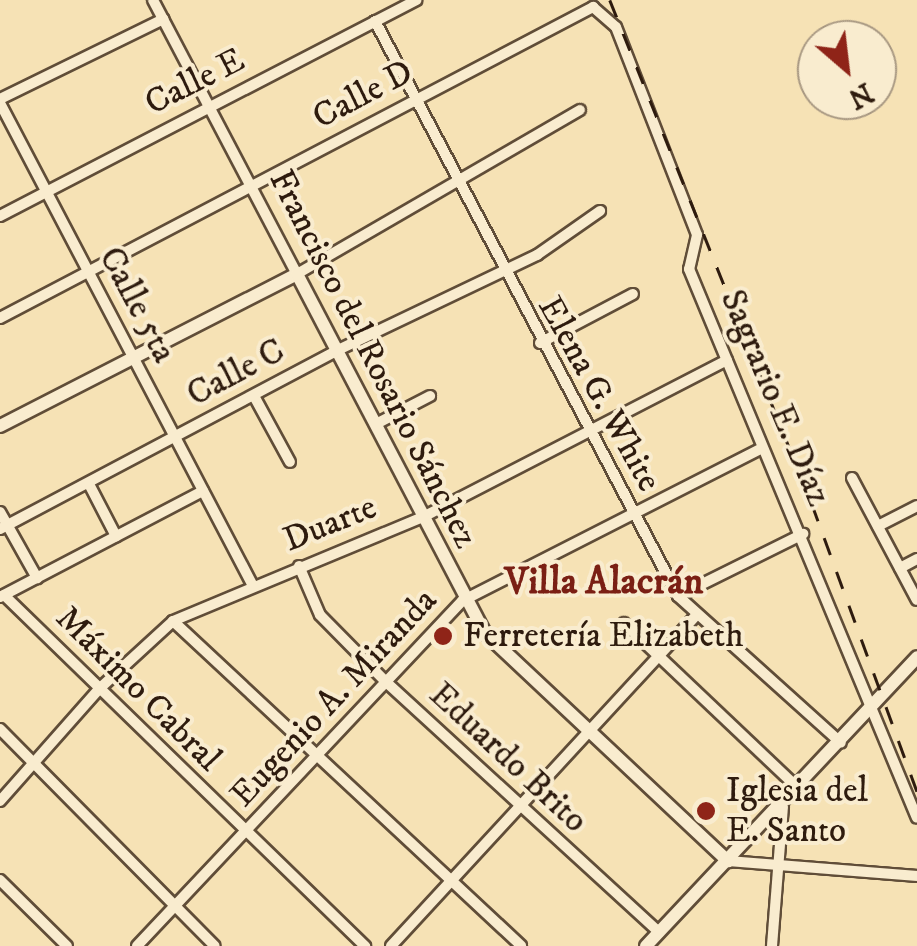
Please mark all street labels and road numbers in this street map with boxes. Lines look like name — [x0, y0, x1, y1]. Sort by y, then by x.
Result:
street label: Calle E — [138, 39, 252, 125]
street label: Calle D — [306, 51, 420, 139]
street label: Francisco del Rosario Sánchez — [259, 163, 487, 555]
street label: Calle 5ta — [89, 240, 185, 370]
street label: Sagrario E. Díaz — [711, 284, 839, 512]
street label: Elena G. White — [528, 289, 670, 499]
street label: Calle C — [180, 330, 292, 416]
street label: Duarte — [277, 486, 383, 562]
street label: Eugenio A. Miranda — [222, 580, 446, 816]
street label: Máximo Cabral — [47, 598, 229, 780]
street label: Eduardo Brito — [420, 674, 596, 842]

